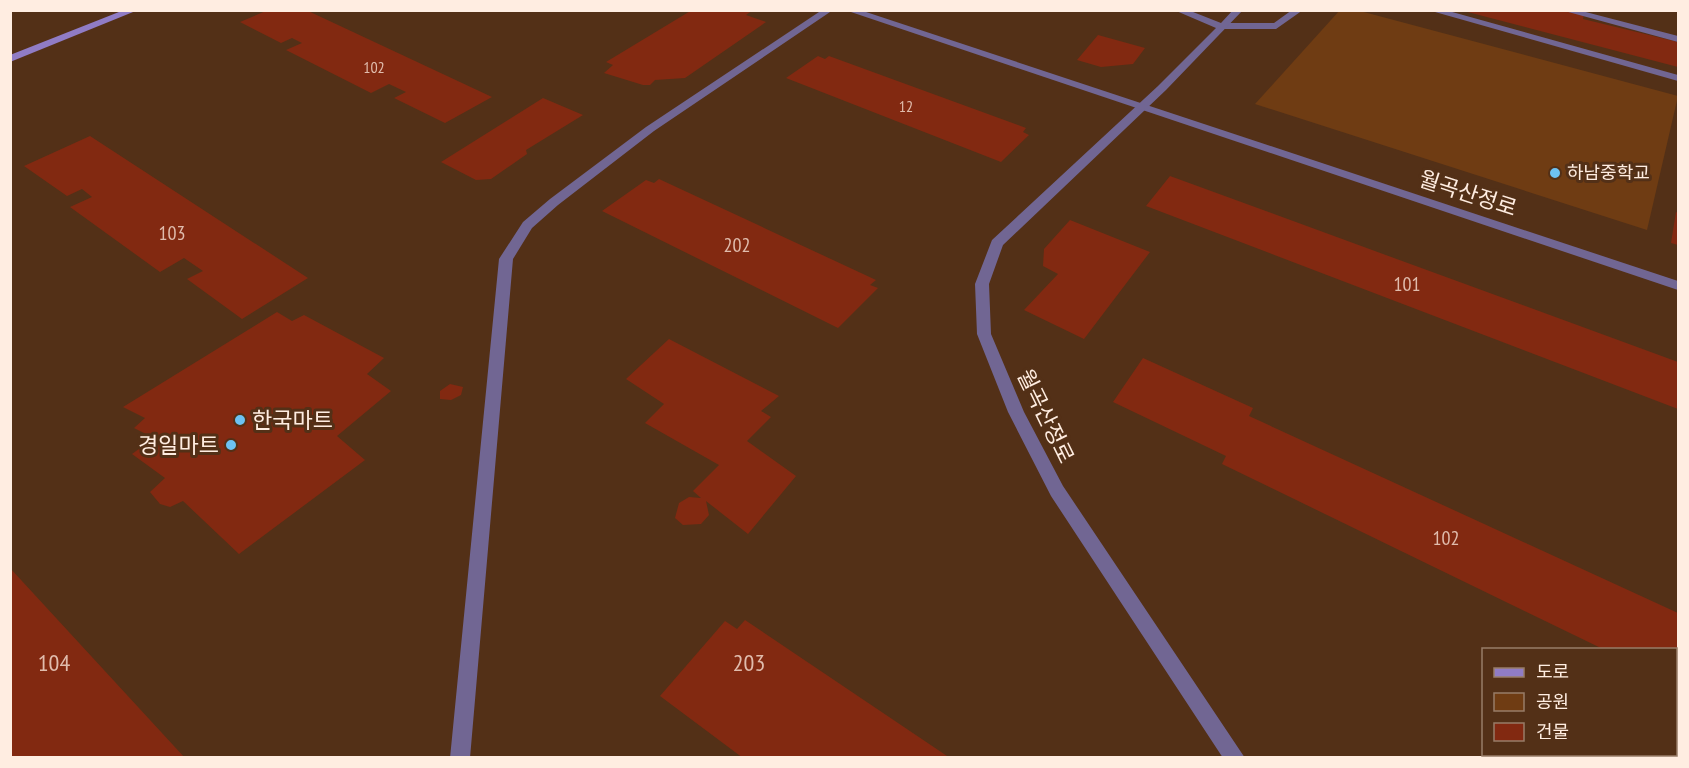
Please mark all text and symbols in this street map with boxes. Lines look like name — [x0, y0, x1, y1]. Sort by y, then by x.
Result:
house number: 102 — [363, 57, 385, 77]
house number: 12 — [899, 96, 913, 116]
place label: 하남중학교 — [1567, 161, 1650, 184]
street label: 월곡산정로 — [1416, 164, 1520, 222]
marker: 하남중학교 — [1548, 166, 1562, 180]
house number: 103 — [159, 220, 186, 246]
house number: 202 — [724, 232, 751, 258]
house number: 101 — [1394, 271, 1421, 297]
street label: 월곡산정로 — [1011, 364, 1081, 468]
place label: 한국마트 — [252, 406, 333, 434]
marker: 한국마트 — [233, 413, 247, 427]
place label: 경일마트 — [138, 431, 219, 459]
marker: 경일마트 — [224, 438, 238, 452]
house number: 102 — [1433, 525, 1460, 551]
house number: 104 — [38, 647, 70, 678]
house number: 203 — [733, 647, 765, 678]
legend — [1482, 648, 1677, 756]
text: 도로 — [1536, 660, 1569, 683]
text: 공원 — [1536, 690, 1569, 713]
text: 건물 — [1536, 720, 1569, 743]

